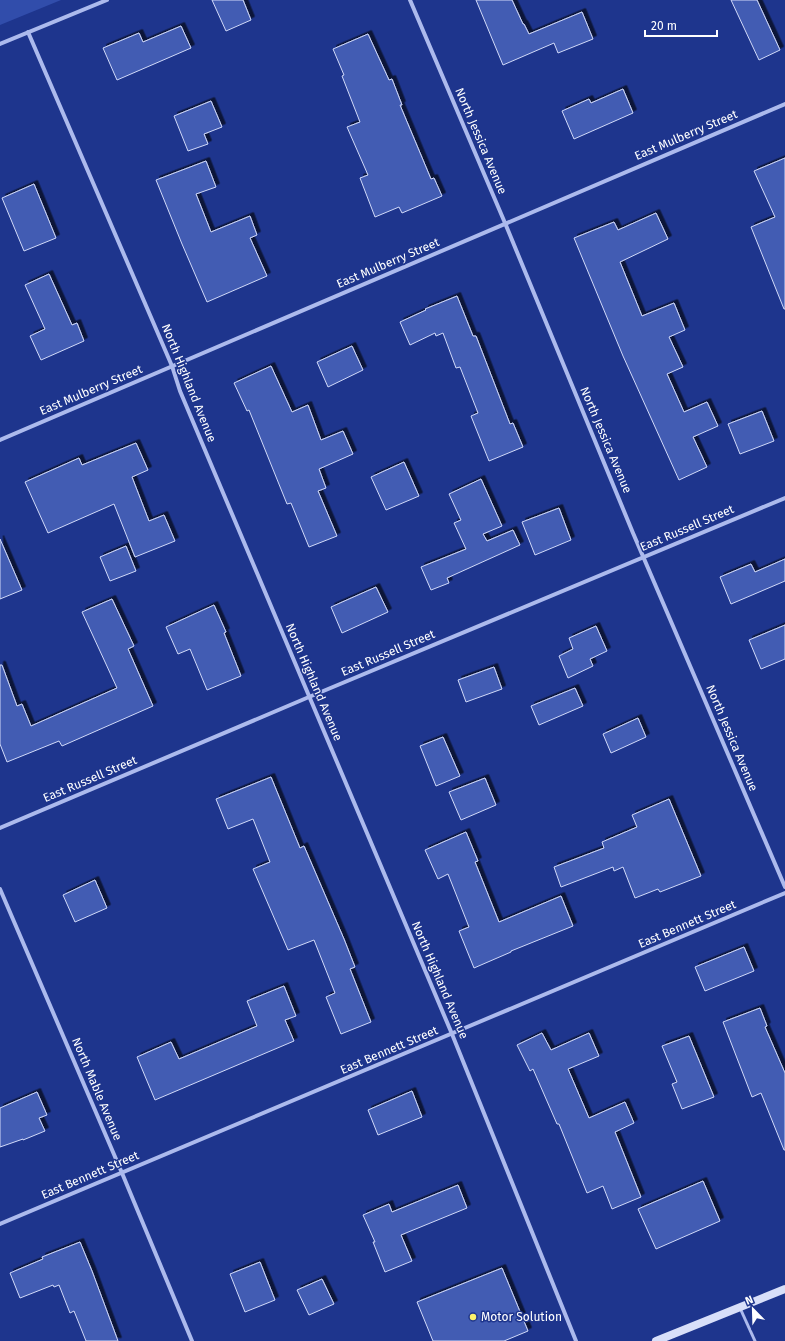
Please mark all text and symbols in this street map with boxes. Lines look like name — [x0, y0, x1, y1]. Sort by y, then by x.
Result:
scale bar — [645, 12, 717, 38]
text: 20 m — [651, 19, 677, 33]
street label: North Jessica Avenue — [452, 86, 510, 196]
street label: East Mulberry Street — [633, 107, 740, 163]
street label: East Mulberry Street — [335, 235, 442, 291]
street label: North Highland Avenue — [159, 322, 219, 444]
street label: East Mulberry Street — [38, 362, 145, 418]
street label: North Jessica Avenue — [577, 385, 635, 495]
street label: East Russell Street — [638, 502, 737, 554]
street label: North Highland Avenue — [283, 621, 345, 743]
street label: East Russell Street — [339, 627, 438, 679]
street label: North Jessica Avenue — [703, 683, 761, 793]
street label: East Russell Street — [41, 753, 140, 805]
street label: East Bennett Street — [636, 897, 739, 951]
street label: North Highland Avenue — [409, 919, 471, 1041]
street label: East Bennett Street — [338, 1023, 441, 1077]
street label: North Mable Avenue — [69, 1035, 125, 1143]
street label: East Bennett Street — [39, 1148, 142, 1202]
north arrow — [733, 1289, 773, 1329]
text: N — [743, 1293, 755, 1308]
place label: Motor Solution — [481, 1310, 562, 1324]
marker: Motor Solution — [468, 1312, 478, 1322]

